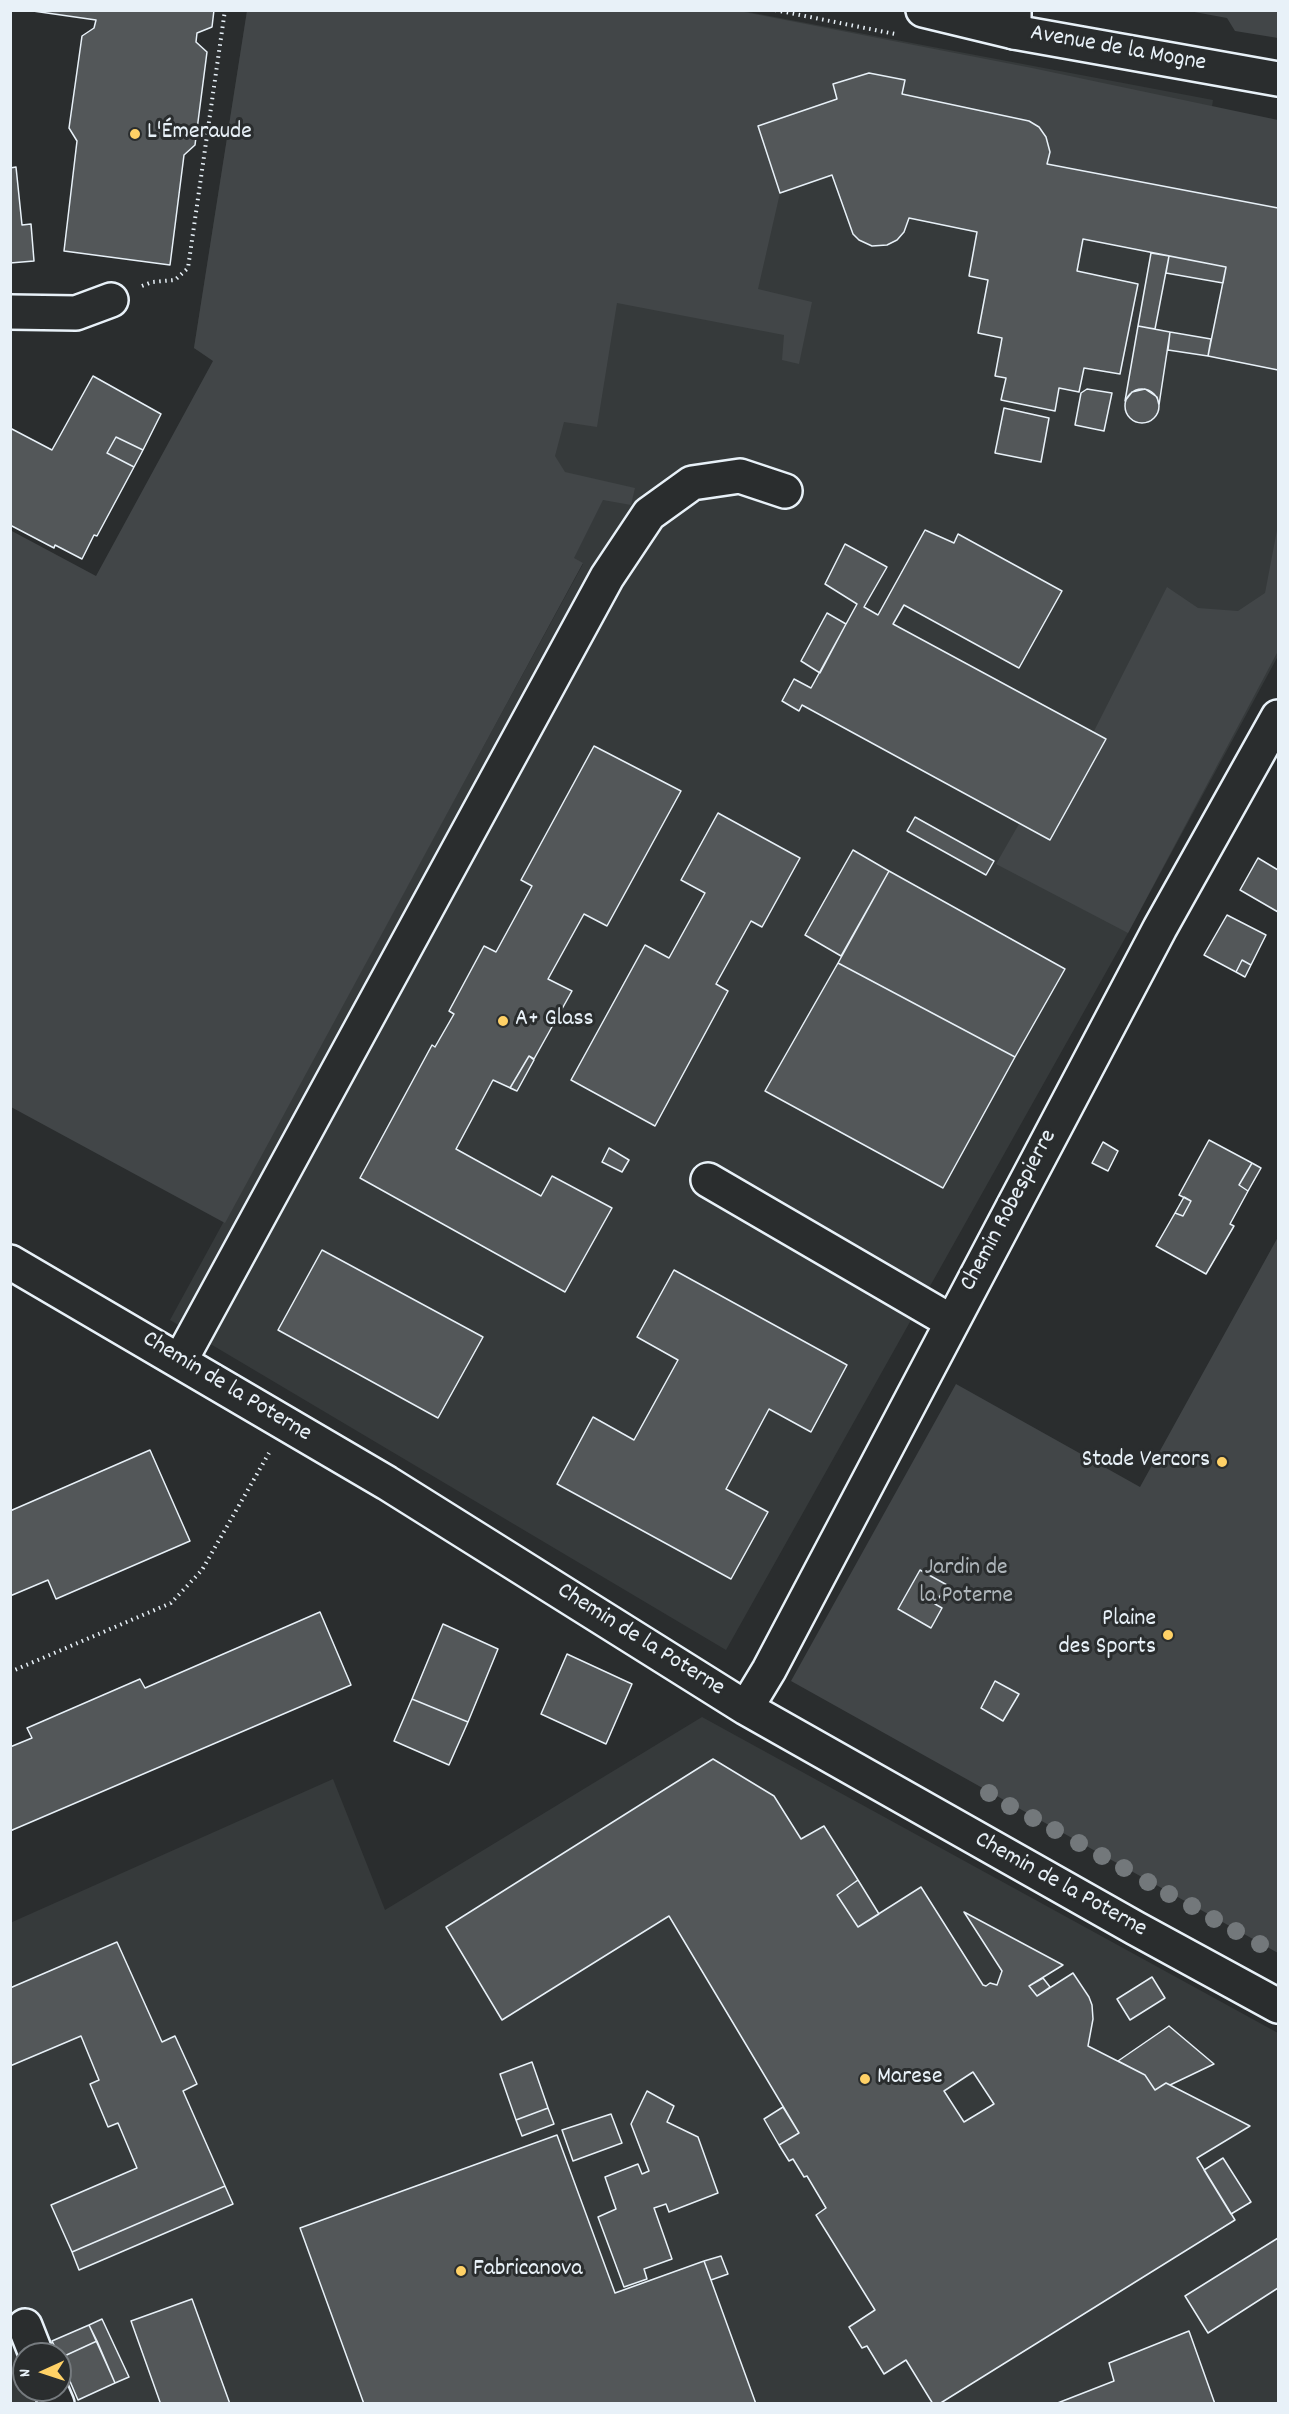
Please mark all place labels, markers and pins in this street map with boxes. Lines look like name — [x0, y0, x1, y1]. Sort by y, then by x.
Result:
place label: L'Émeraude — [147, 120, 252, 148]
marker: L'Émeraude — [128, 127, 142, 141]
place label: A+ Glass — [515, 1007, 594, 1035]
marker: A+ Glass — [496, 1014, 510, 1028]
place label: Stade Vercors — [1082, 1448, 1210, 1476]
marker: Stade Vercors — [1215, 1455, 1229, 1469]
place label: Plaine des Sports — [1058, 1607, 1156, 1663]
marker: Plaine des Sports — [1161, 1628, 1175, 1642]
place label: Marese — [877, 2065, 942, 2093]
marker: Marese — [858, 2072, 872, 2086]
place label: Fabricanova — [473, 2257, 583, 2285]
marker: Fabricanova — [454, 2264, 468, 2278]

